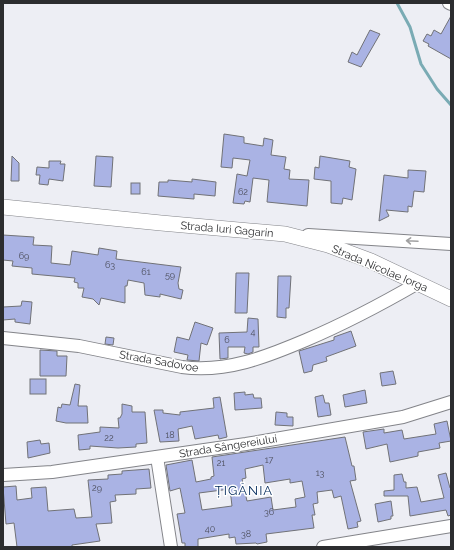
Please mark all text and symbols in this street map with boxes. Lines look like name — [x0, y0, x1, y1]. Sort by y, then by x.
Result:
house number: 62 — [238, 187, 248, 197]
street label: Strada Iuri Gagarin — [180, 219, 274, 240]
one-way arrow — [406, 238, 419, 245]
street label: Strada Nicolae Iorga — [330, 242, 430, 295]
house number: 69 — [19, 251, 29, 261]
house number: 63 — [105, 260, 115, 270]
house number: 61 — [141, 267, 151, 277]
house number: 59 — [165, 270, 175, 280]
house number: 4 — [251, 327, 256, 337]
house number: 6 — [224, 335, 230, 345]
street label: Strada Sadovoe — [118, 348, 200, 375]
house number: 18 — [165, 430, 175, 440]
street label: Strada Sângereiului — [178, 432, 278, 461]
house number: 22 — [104, 433, 114, 443]
house number: 17 — [265, 455, 273, 465]
house number: 21 — [217, 458, 225, 468]
house number: 13 — [316, 468, 325, 478]
house number: 29 — [92, 483, 102, 493]
district label: ȚIGĂNIA — [215, 483, 273, 498]
house number: 36 — [264, 507, 275, 517]
house number: 40 — [205, 524, 216, 534]
house number: 38 — [241, 529, 251, 539]

